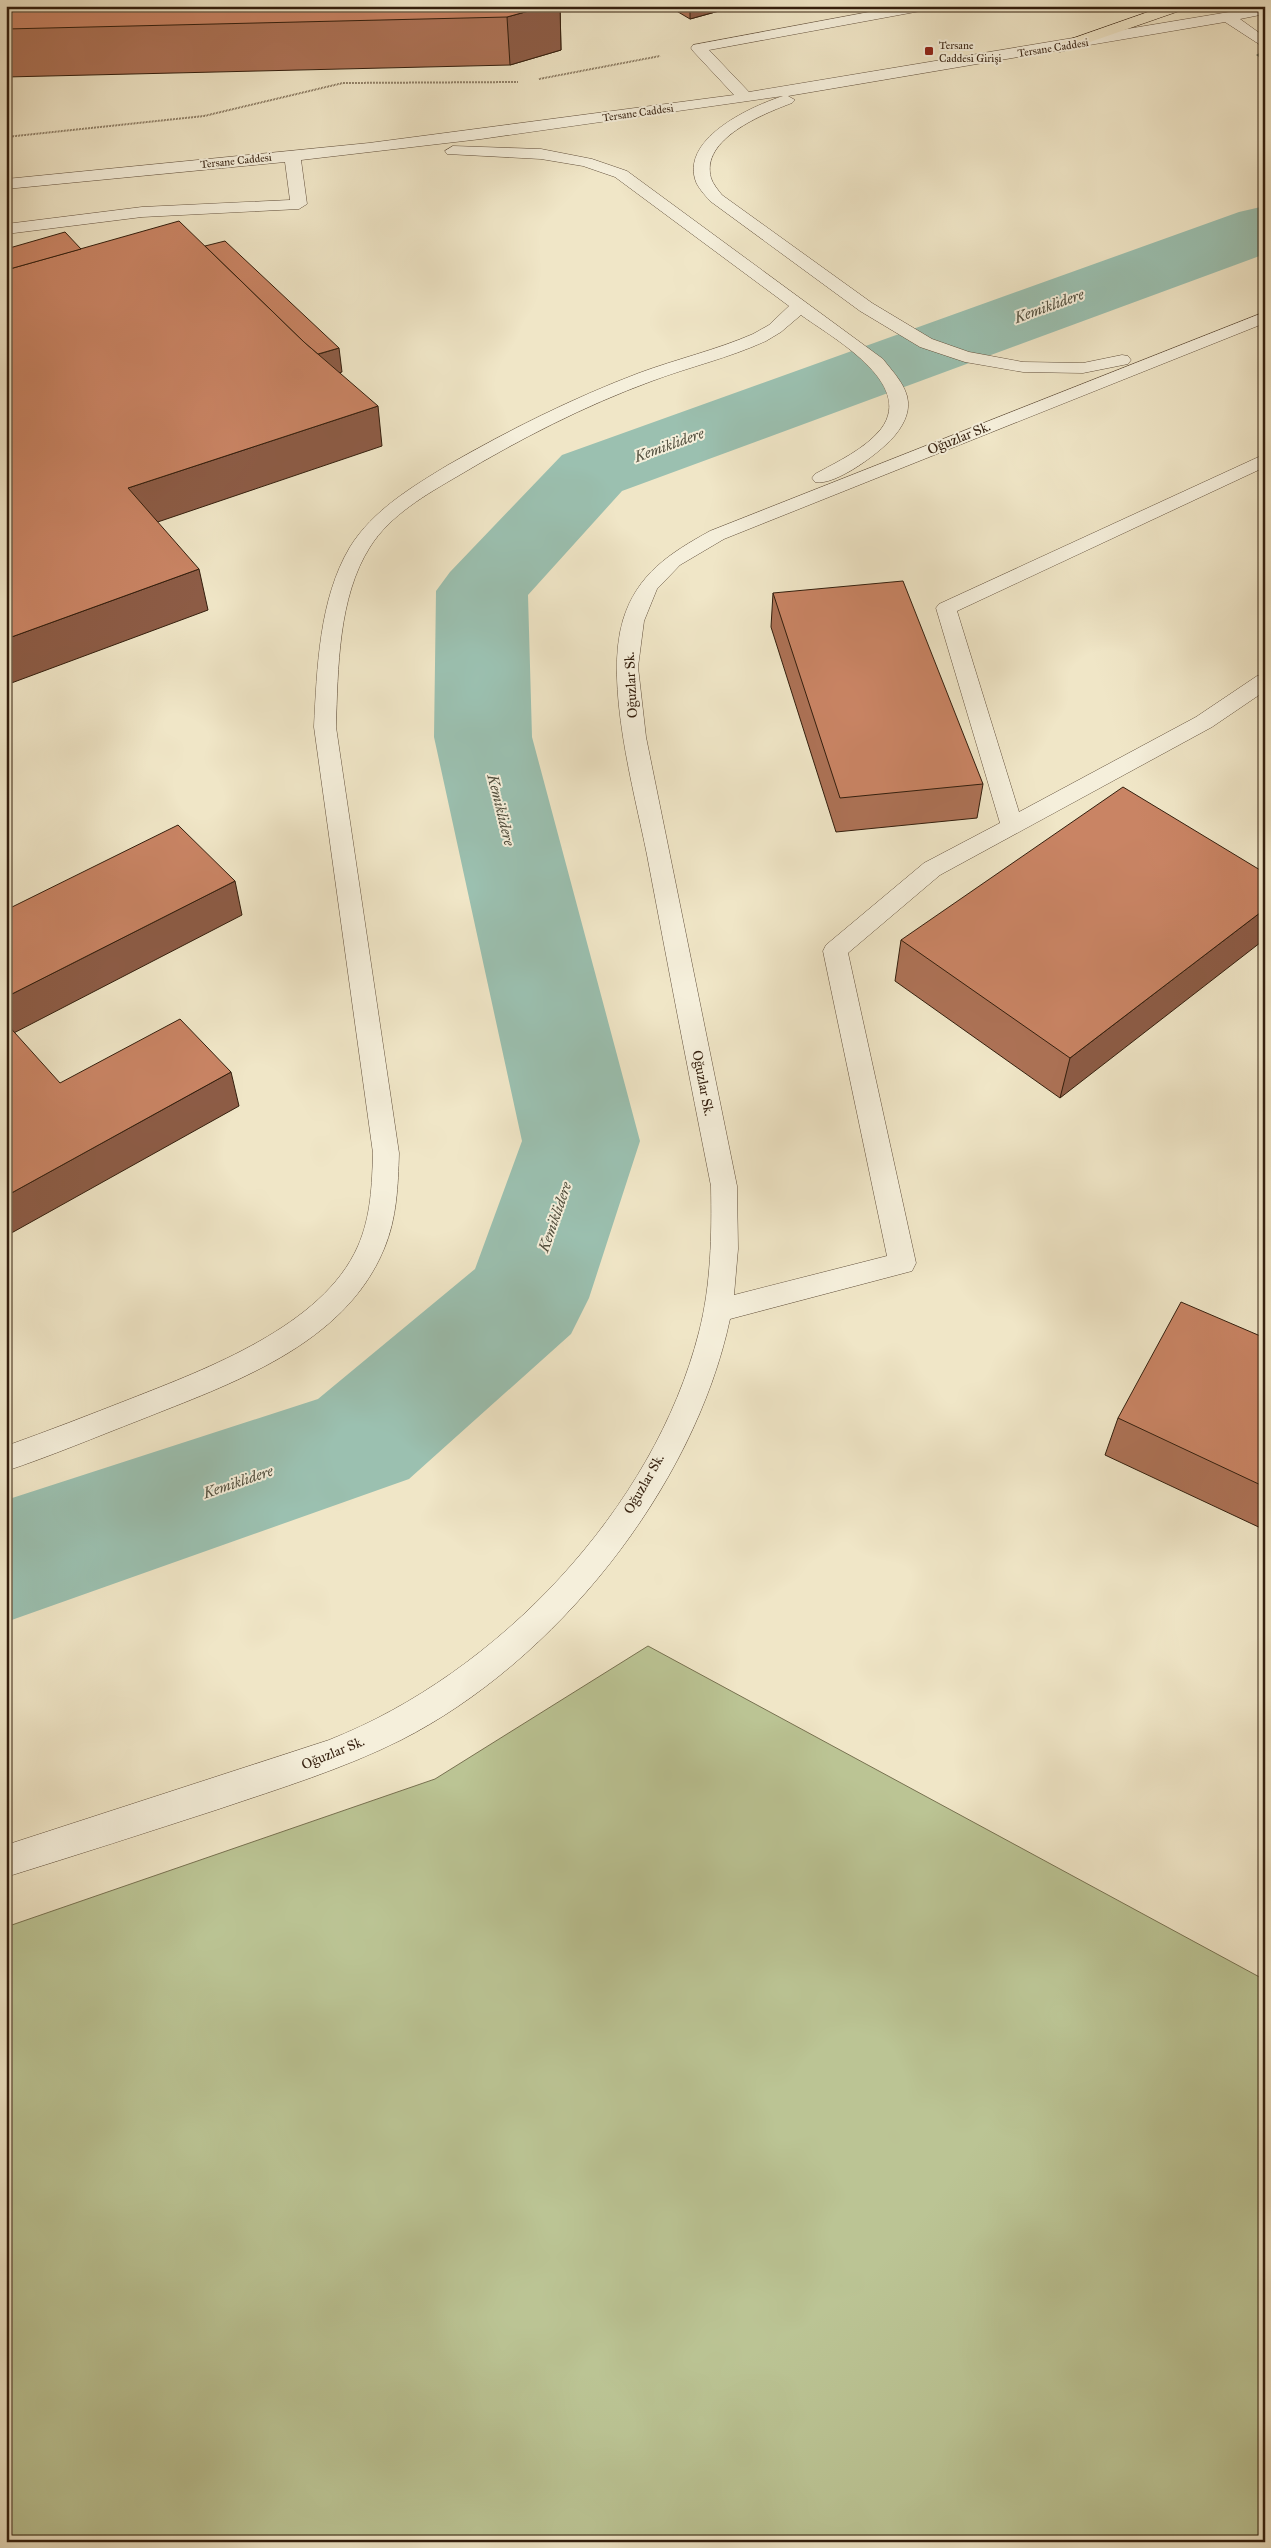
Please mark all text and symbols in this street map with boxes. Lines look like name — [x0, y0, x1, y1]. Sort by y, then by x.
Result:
street label: Tersane Caddesi — [1017, 36, 1089, 60]
place label: Tersane Caddesi Girişi — [939, 39, 1001, 65]
marker: Tersane Caddesi Girişi — [923, 45, 935, 57]
street label: Tersane Caddesi — [602, 102, 674, 124]
street label: Tersane Caddesi — [200, 151, 272, 171]
water label: Kemiklidere — [1011, 285, 1087, 327]
street label: Oğuzlar Sk. — [925, 418, 993, 458]
water label: Kemiklidere — [631, 424, 707, 466]
street label: Oğuzlar Sk. — [621, 651, 641, 719]
water label: Kemiklidere — [483, 771, 519, 848]
street label: Oğuzlar Sk. — [688, 1049, 718, 1117]
water label: Kemiklidere — [534, 1179, 576, 1255]
street label: Oğuzlar Sk. — [620, 1451, 668, 1517]
water label: Kemiklidere — [200, 1461, 276, 1503]
street label: Oğuzlar Sk. — [299, 1733, 367, 1773]

